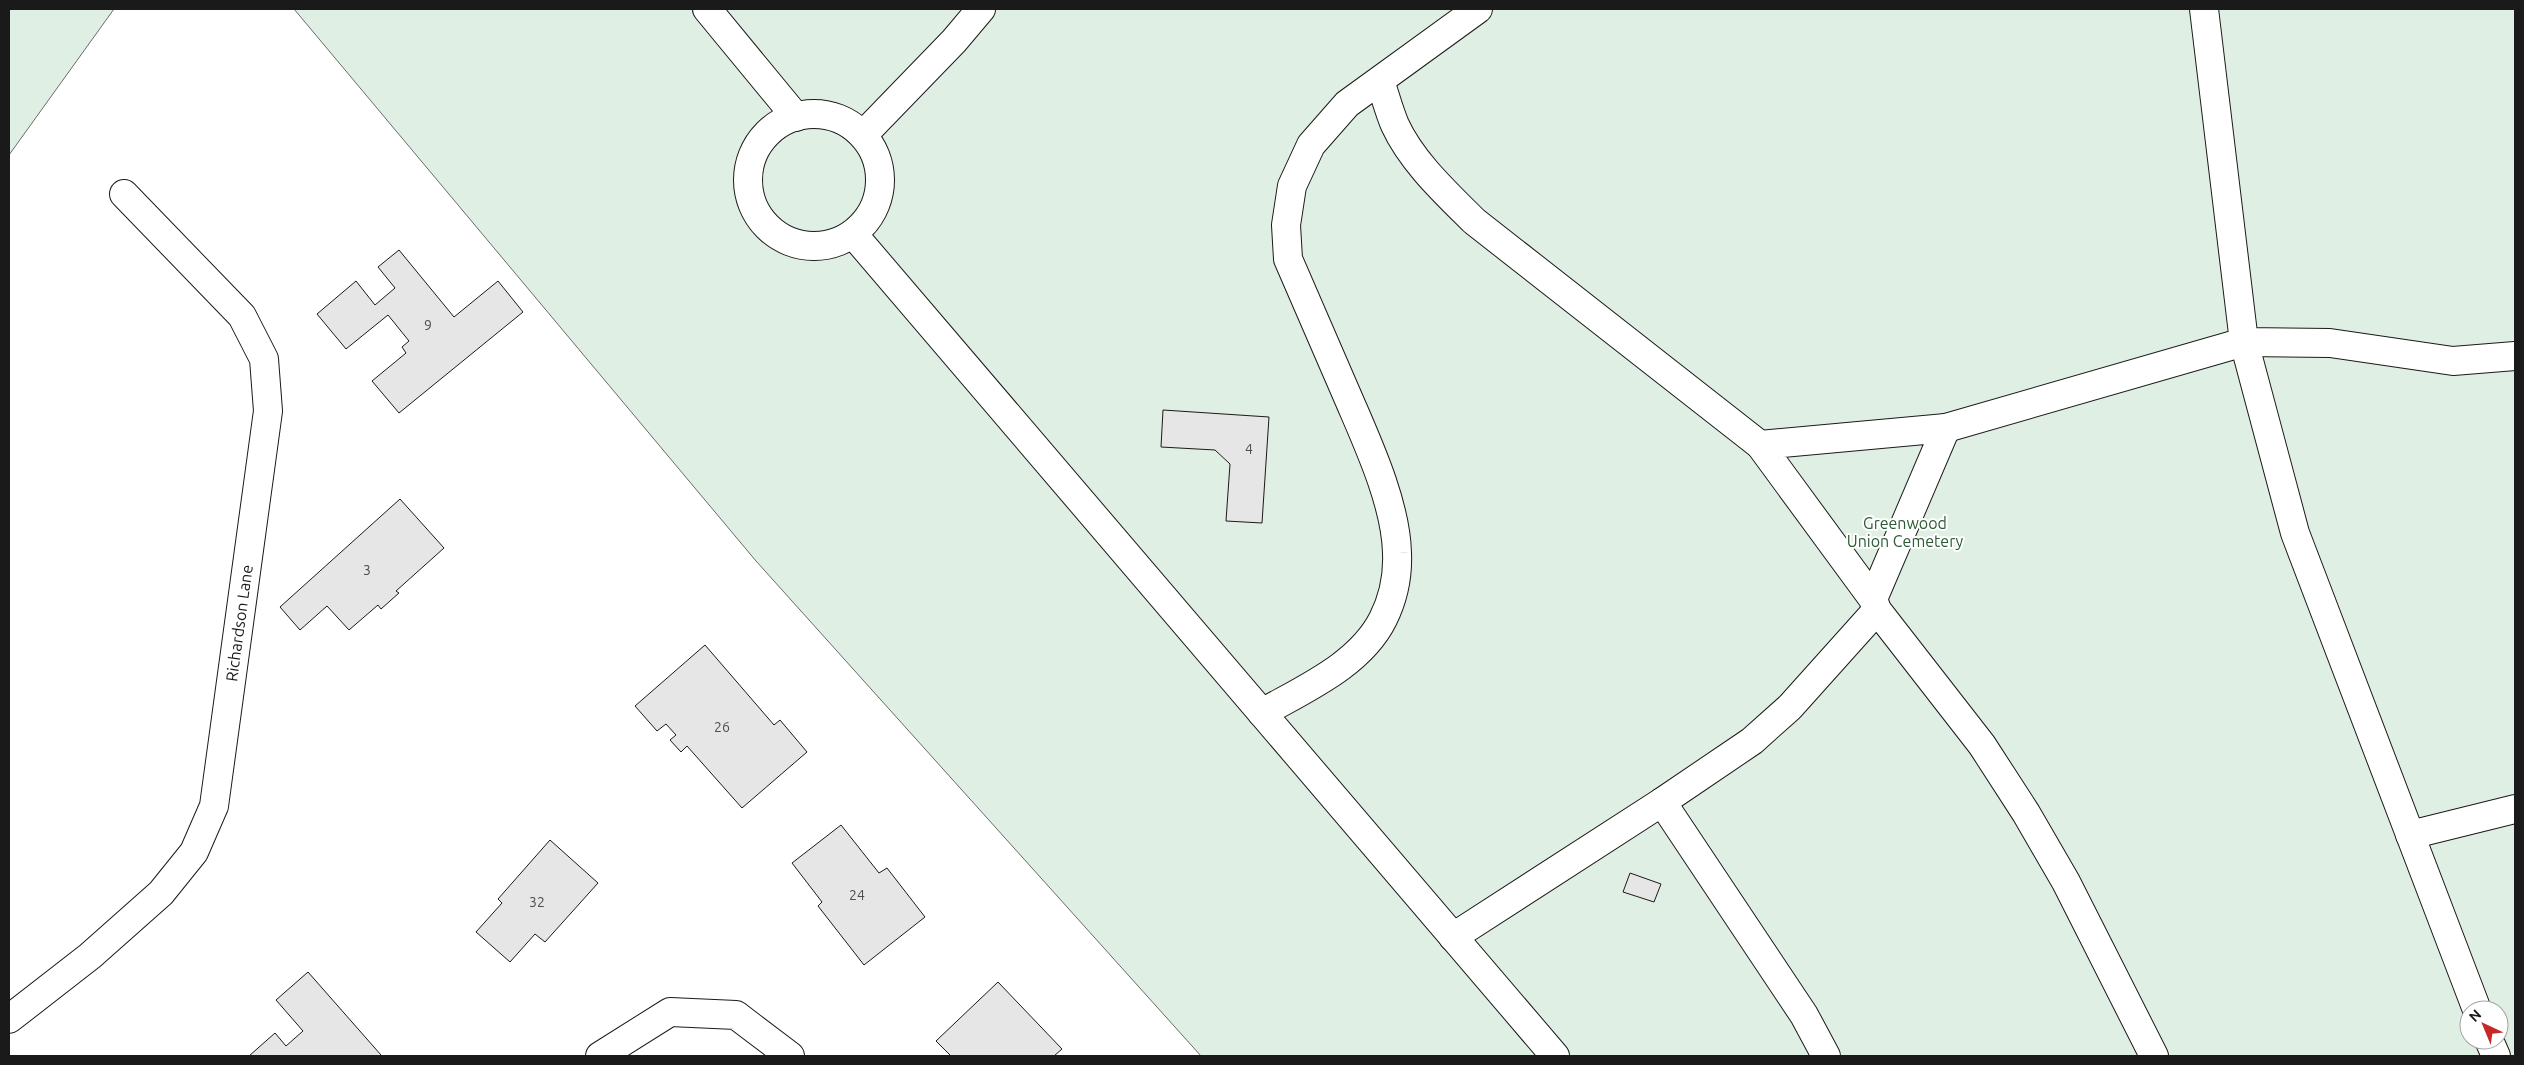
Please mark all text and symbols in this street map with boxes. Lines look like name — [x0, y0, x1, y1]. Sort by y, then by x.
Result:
house number: 9 — [424, 317, 432, 333]
house number: 4 — [1245, 441, 1253, 457]
park label: Greenwood Union Cemetery — [1847, 514, 1964, 550]
house number: 3 — [363, 562, 371, 578]
street label: Richardson Lane — [222, 564, 256, 683]
house number: 26 — [714, 719, 730, 735]
house number: 24 — [849, 887, 865, 903]
house number: 32 — [529, 894, 545, 910]
north arrow — [2459, 1000, 2509, 1050]
text: N — [2466, 1006, 2484, 1025]

